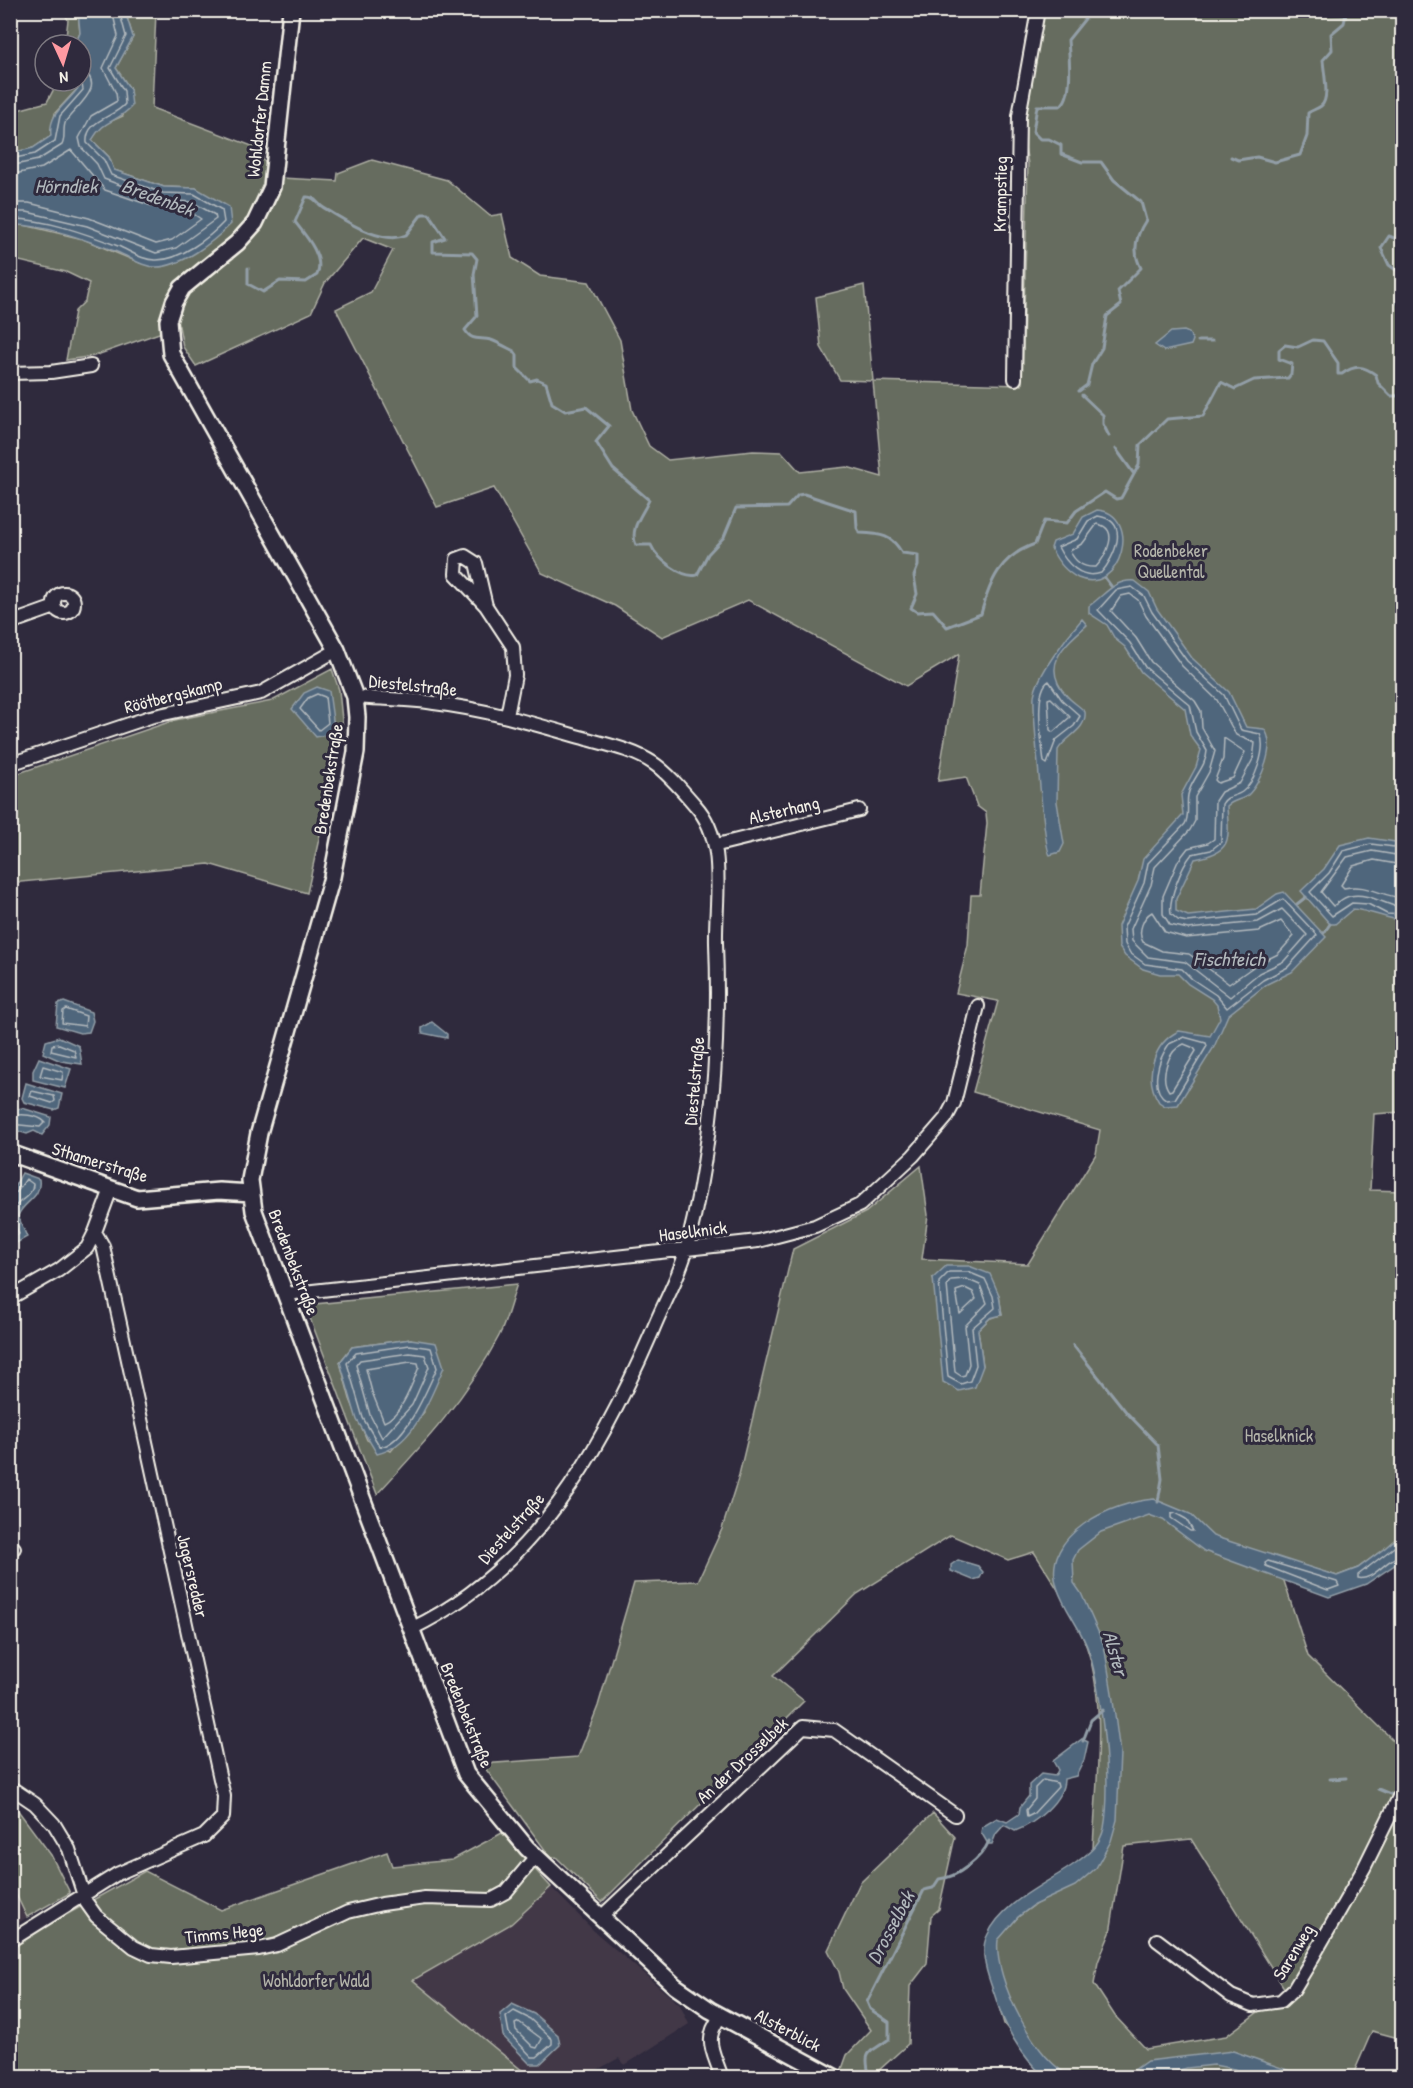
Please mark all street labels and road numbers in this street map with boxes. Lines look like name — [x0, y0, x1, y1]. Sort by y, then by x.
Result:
street label: Wohldorfer Damm — [240, 60, 278, 178]
street label: Krampstieg — [987, 156, 1013, 232]
street label: Diestelstraße — [368, 668, 458, 702]
street label: Röötbergskamp — [122, 671, 225, 719]
street label: Bredenbekstraße — [307, 722, 349, 836]
street label: Alsterhang — [746, 790, 822, 830]
street label: Diestelstraße — [678, 1036, 710, 1126]
street label: Sthamerstraße — [49, 1136, 151, 1188]
street label: Bredenbekstraße — [262, 1206, 326, 1318]
street label: Haselknick — [657, 1214, 729, 1248]
street label: Diestelstraße — [472, 1487, 550, 1569]
street label: Jagersredder — [171, 1532, 215, 1620]
street label: Bredenbekstraße — [435, 1659, 499, 1771]
street label: An der Drosselbek — [691, 1711, 794, 1809]
street label: Timms Hege — [184, 1916, 264, 1950]
street label: Sarenweg — [1267, 1919, 1319, 1985]
street label: Alsterblick — [751, 2002, 826, 2058]

